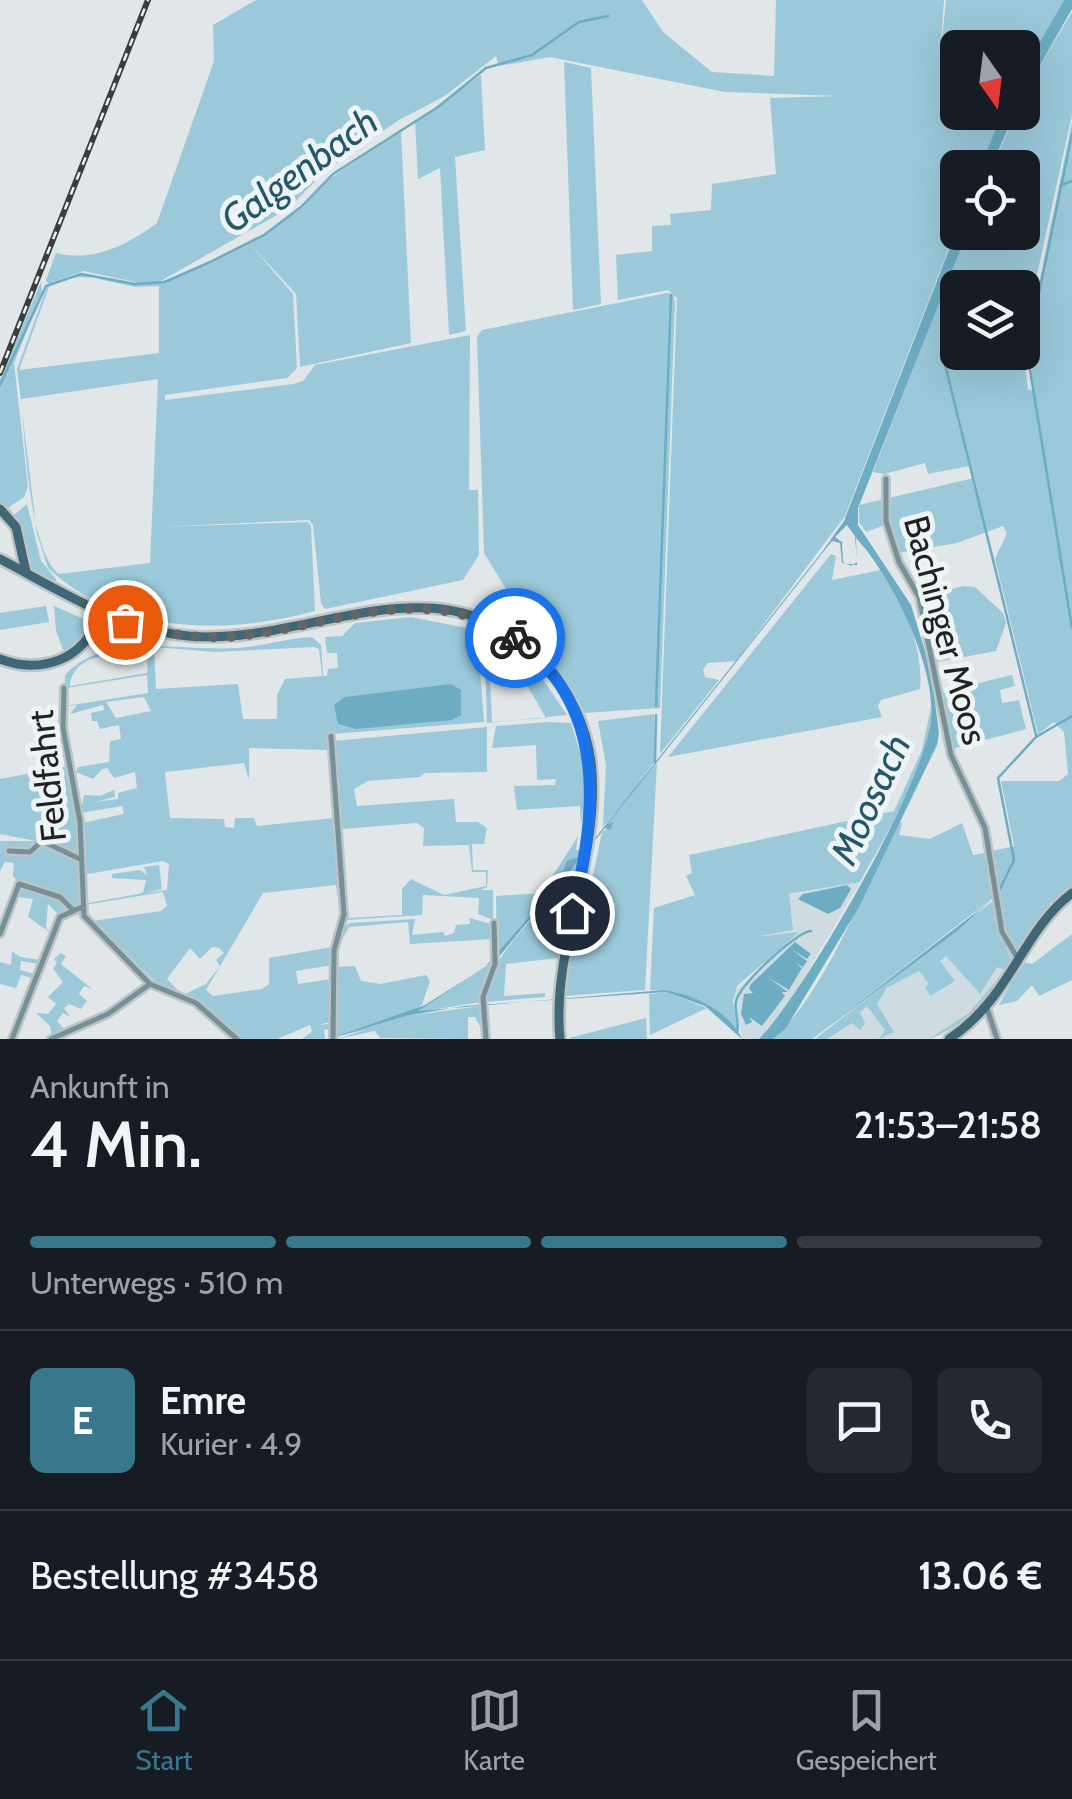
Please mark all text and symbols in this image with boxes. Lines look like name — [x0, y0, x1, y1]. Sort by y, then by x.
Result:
north arrow — [940, 30, 1040, 130]
map controls — [940, 30, 1040, 370]
water label: Galgenbach — [211, 97, 387, 243]
button: locate — [940, 150, 1040, 250]
button: layers — [940, 270, 1040, 370]
street label: Bachinger Moos — [895, 511, 997, 749]
pin — [83, 580, 168, 665]
courier — [465, 588, 565, 688]
icon: bag — [98, 595, 153, 650]
icon: bike — [488, 611, 543, 666]
street label: Feldfahrt — [19, 708, 75, 844]
water label: Moosach — [819, 727, 920, 872]
pin — [530, 871, 615, 956]
icon: home — [545, 886, 600, 941]
text: Ankunft in — [30, 1067, 170, 1106]
text: 21:53–21:58 — [854, 1101, 1042, 1148]
text: 4 Min. — [30, 1104, 202, 1183]
text: Unterwegs · 510 m — [30, 1263, 283, 1302]
button: chat — [807, 1368, 912, 1473]
button: phone — [937, 1368, 1042, 1473]
text: Emre — [160, 1377, 246, 1424]
text: E — [72, 1397, 93, 1444]
text: Kurier · 4.9 — [160, 1424, 302, 1463]
text: Bestellung #3458 — [30, 1552, 319, 1599]
text: 13.06 € — [918, 1552, 1042, 1599]
tab: Start — [135, 1683, 192, 1777]
tab: Karte — [463, 1683, 525, 1777]
tab: Gespeichert — [796, 1683, 937, 1777]

